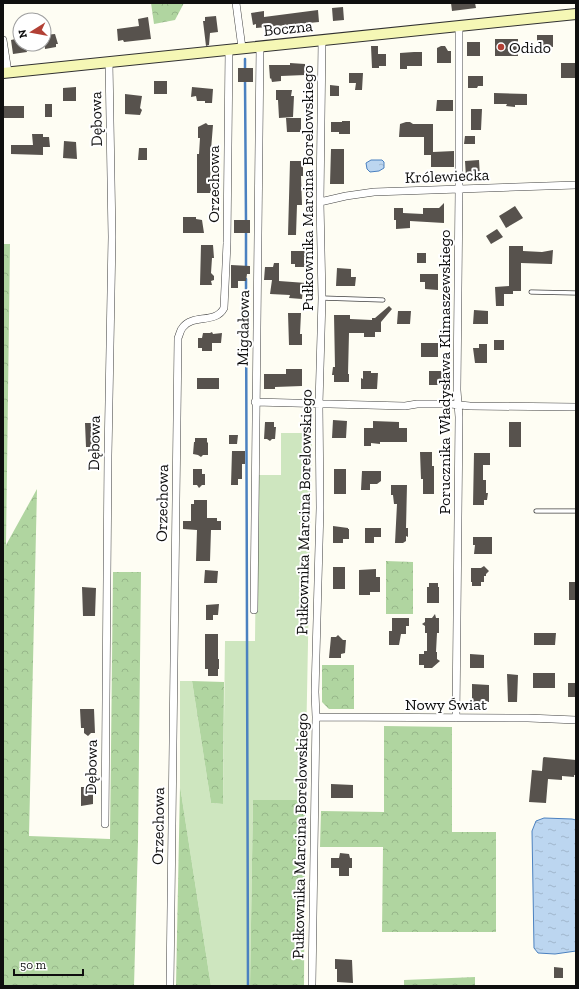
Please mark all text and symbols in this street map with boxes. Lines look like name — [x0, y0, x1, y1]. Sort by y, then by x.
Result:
north arrow — [12, 12, 52, 52]
street label: Boczna — [262, 16, 314, 40]
text: N — [15, 28, 30, 39]
place label: Odido — [509, 38, 551, 57]
marker: Odido — [496, 42, 506, 52]
street label: Pułkownika Marcina Borelowskiego — [298, 65, 317, 311]
street label: Dębowa — [86, 91, 106, 147]
street label: Orzechowa — [204, 145, 223, 223]
street label: Królewiecka — [404, 165, 490, 187]
street label: Porucznika Władysława Klimaszewskiego — [435, 229, 454, 515]
street label: Migdałowa — [233, 289, 253, 366]
street label: Pułkownika Marcina Borelowskiego — [292, 389, 316, 635]
street label: Dębowa — [84, 415, 104, 471]
street label: Orzechowa — [152, 464, 172, 542]
street label: Nowy Świat — [405, 695, 487, 714]
street label: Pułkownika Marcina Borelowskiego — [288, 713, 312, 959]
street label: Dębowa — [81, 739, 101, 795]
street label: Orzechowa — [148, 787, 168, 865]
scale bar — [14, 951, 83, 977]
text: 50 m — [20, 958, 47, 972]

